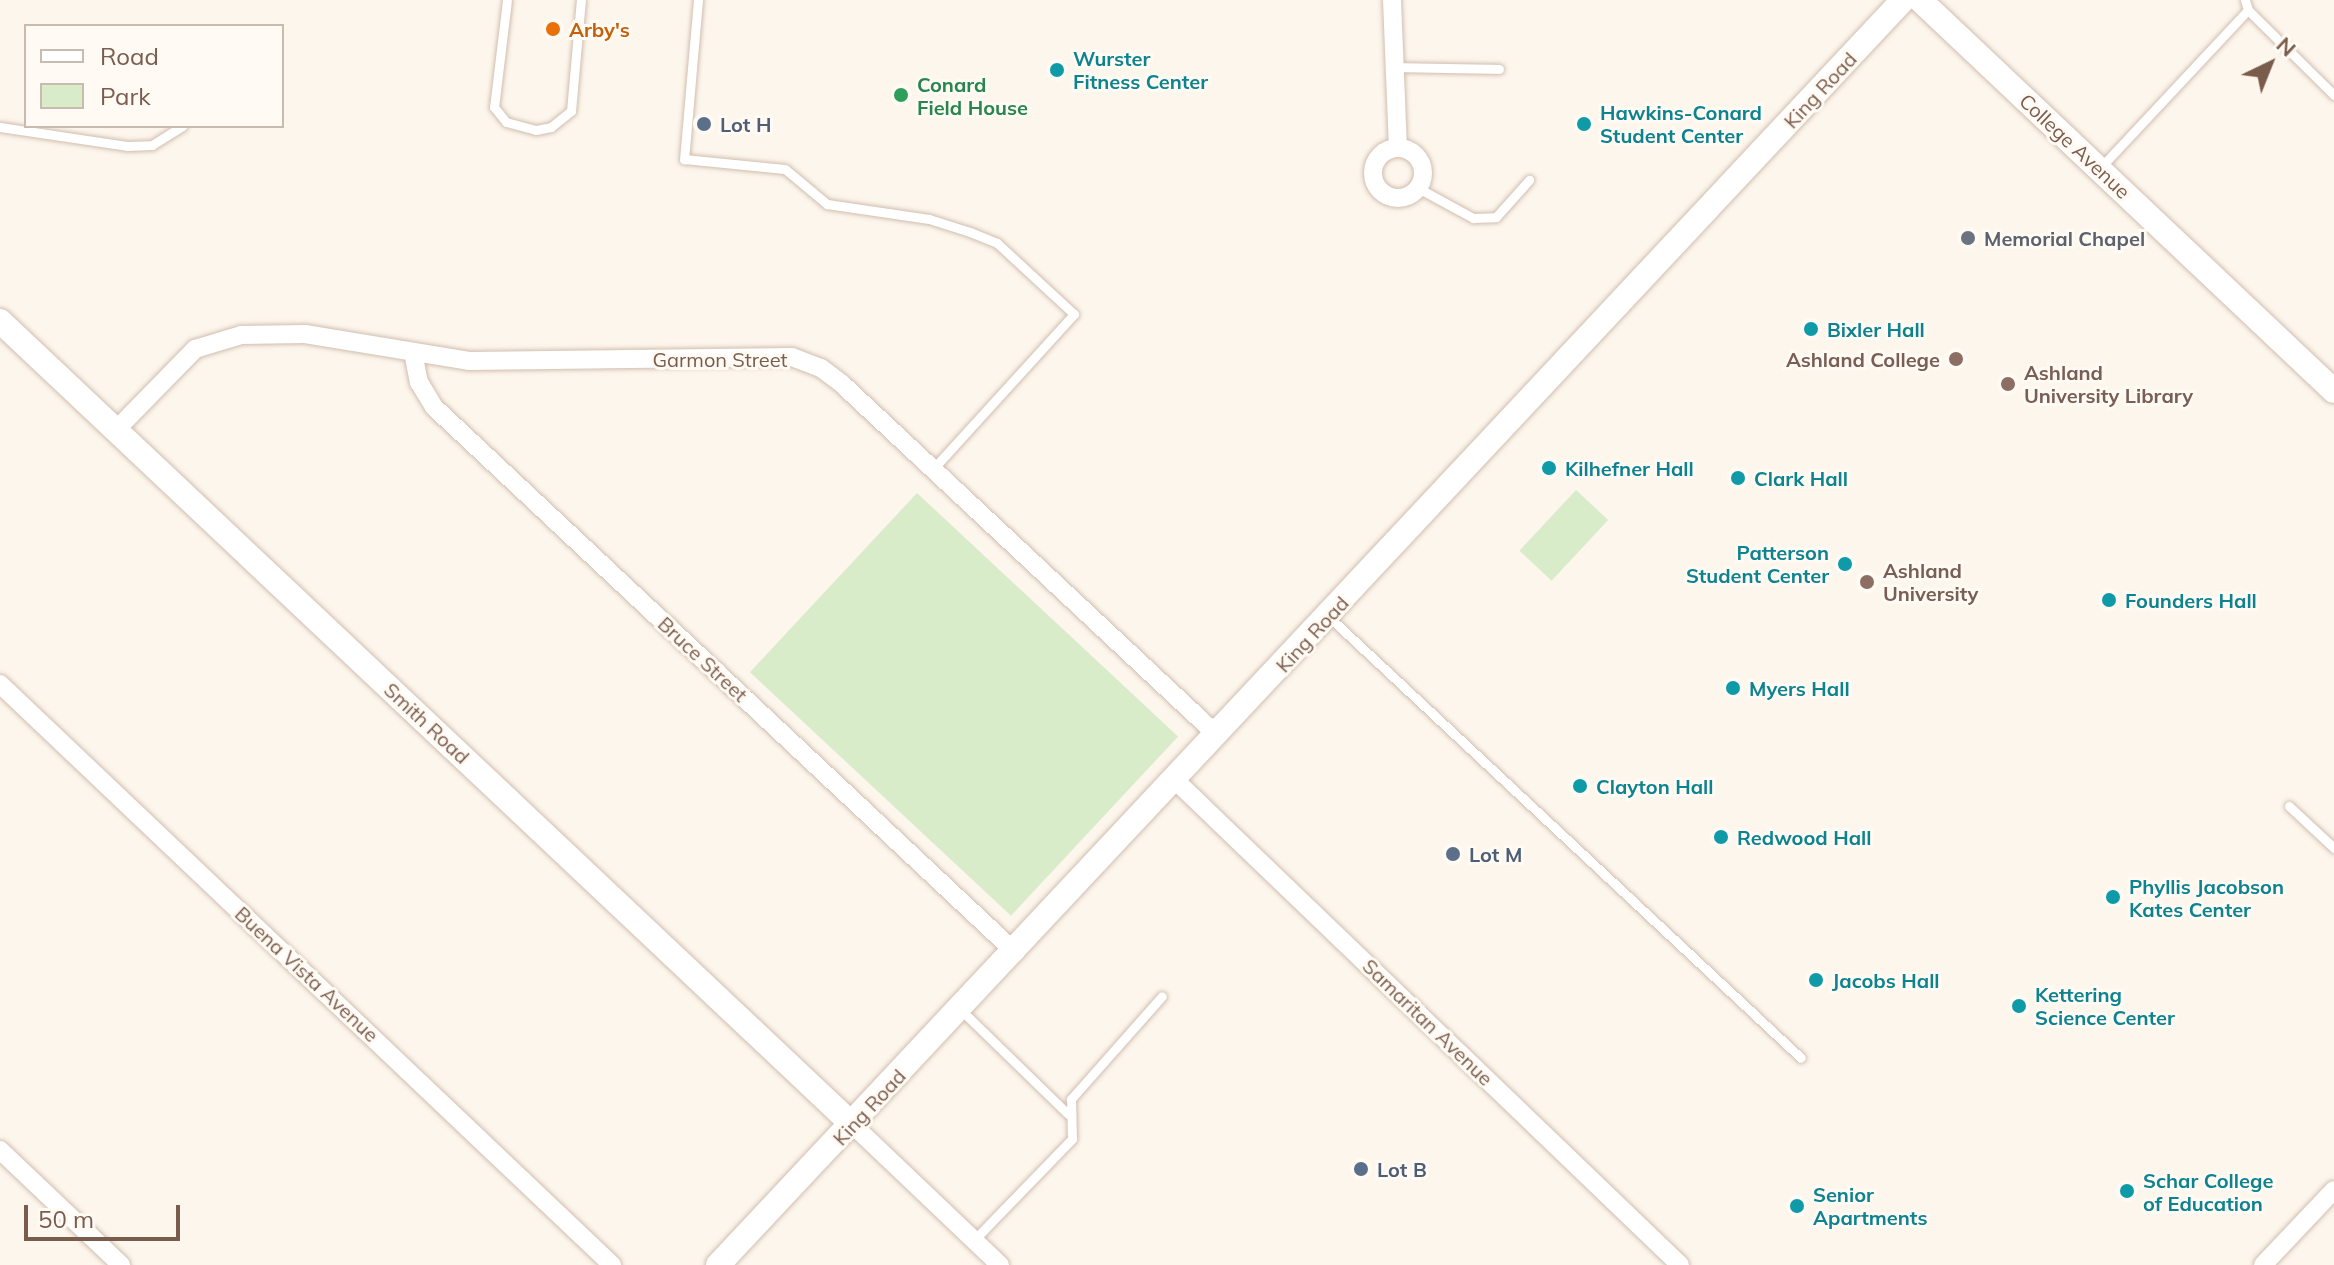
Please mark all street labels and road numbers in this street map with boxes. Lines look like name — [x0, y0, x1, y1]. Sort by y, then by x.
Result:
street label: King Road — [1779, 47, 1861, 133]
street label: College Avenue — [2015, 89, 2135, 203]
street label: Garmon Street — [652, 347, 788, 371]
street label: King Road — [1271, 591, 1353, 677]
street label: Bruce Street — [653, 612, 753, 706]
street label: Smith Road — [379, 677, 475, 769]
street label: Buena Vista Avenue — [230, 901, 384, 1047]
street label: Samaritan Avenue — [1358, 954, 1498, 1090]
street label: King Road — [828, 1064, 910, 1150]

